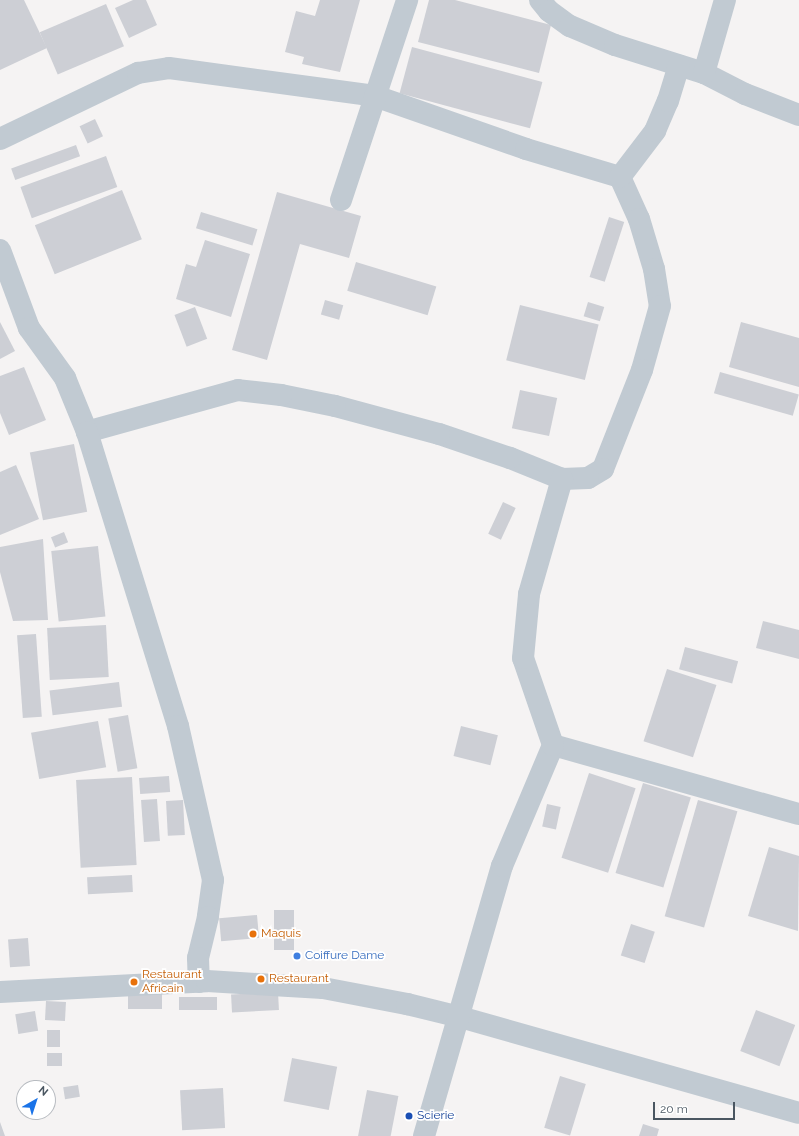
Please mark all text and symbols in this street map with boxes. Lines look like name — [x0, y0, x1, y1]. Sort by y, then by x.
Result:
place label: Maquis — [261, 927, 301, 941]
marker: Maquis — [248, 929, 258, 939]
place label: Coiffure Dame — [305, 949, 384, 963]
marker: Coiffure Dame — [292, 951, 302, 961]
place label: Restaurant Africain — [142, 968, 202, 996]
place label: Restaurant — [269, 972, 329, 986]
marker: Restaurant — [256, 974, 266, 984]
marker: Restaurant Africain — [129, 977, 139, 987]
north arrow — [16, 1080, 56, 1120]
text: N — [36, 1083, 51, 1099]
scale bar — [655, 1094, 737, 1120]
text: 20 m — [660, 1102, 688, 1116]
place label: Scierie — [417, 1109, 454, 1123]
marker: Scierie — [404, 1111, 414, 1121]

